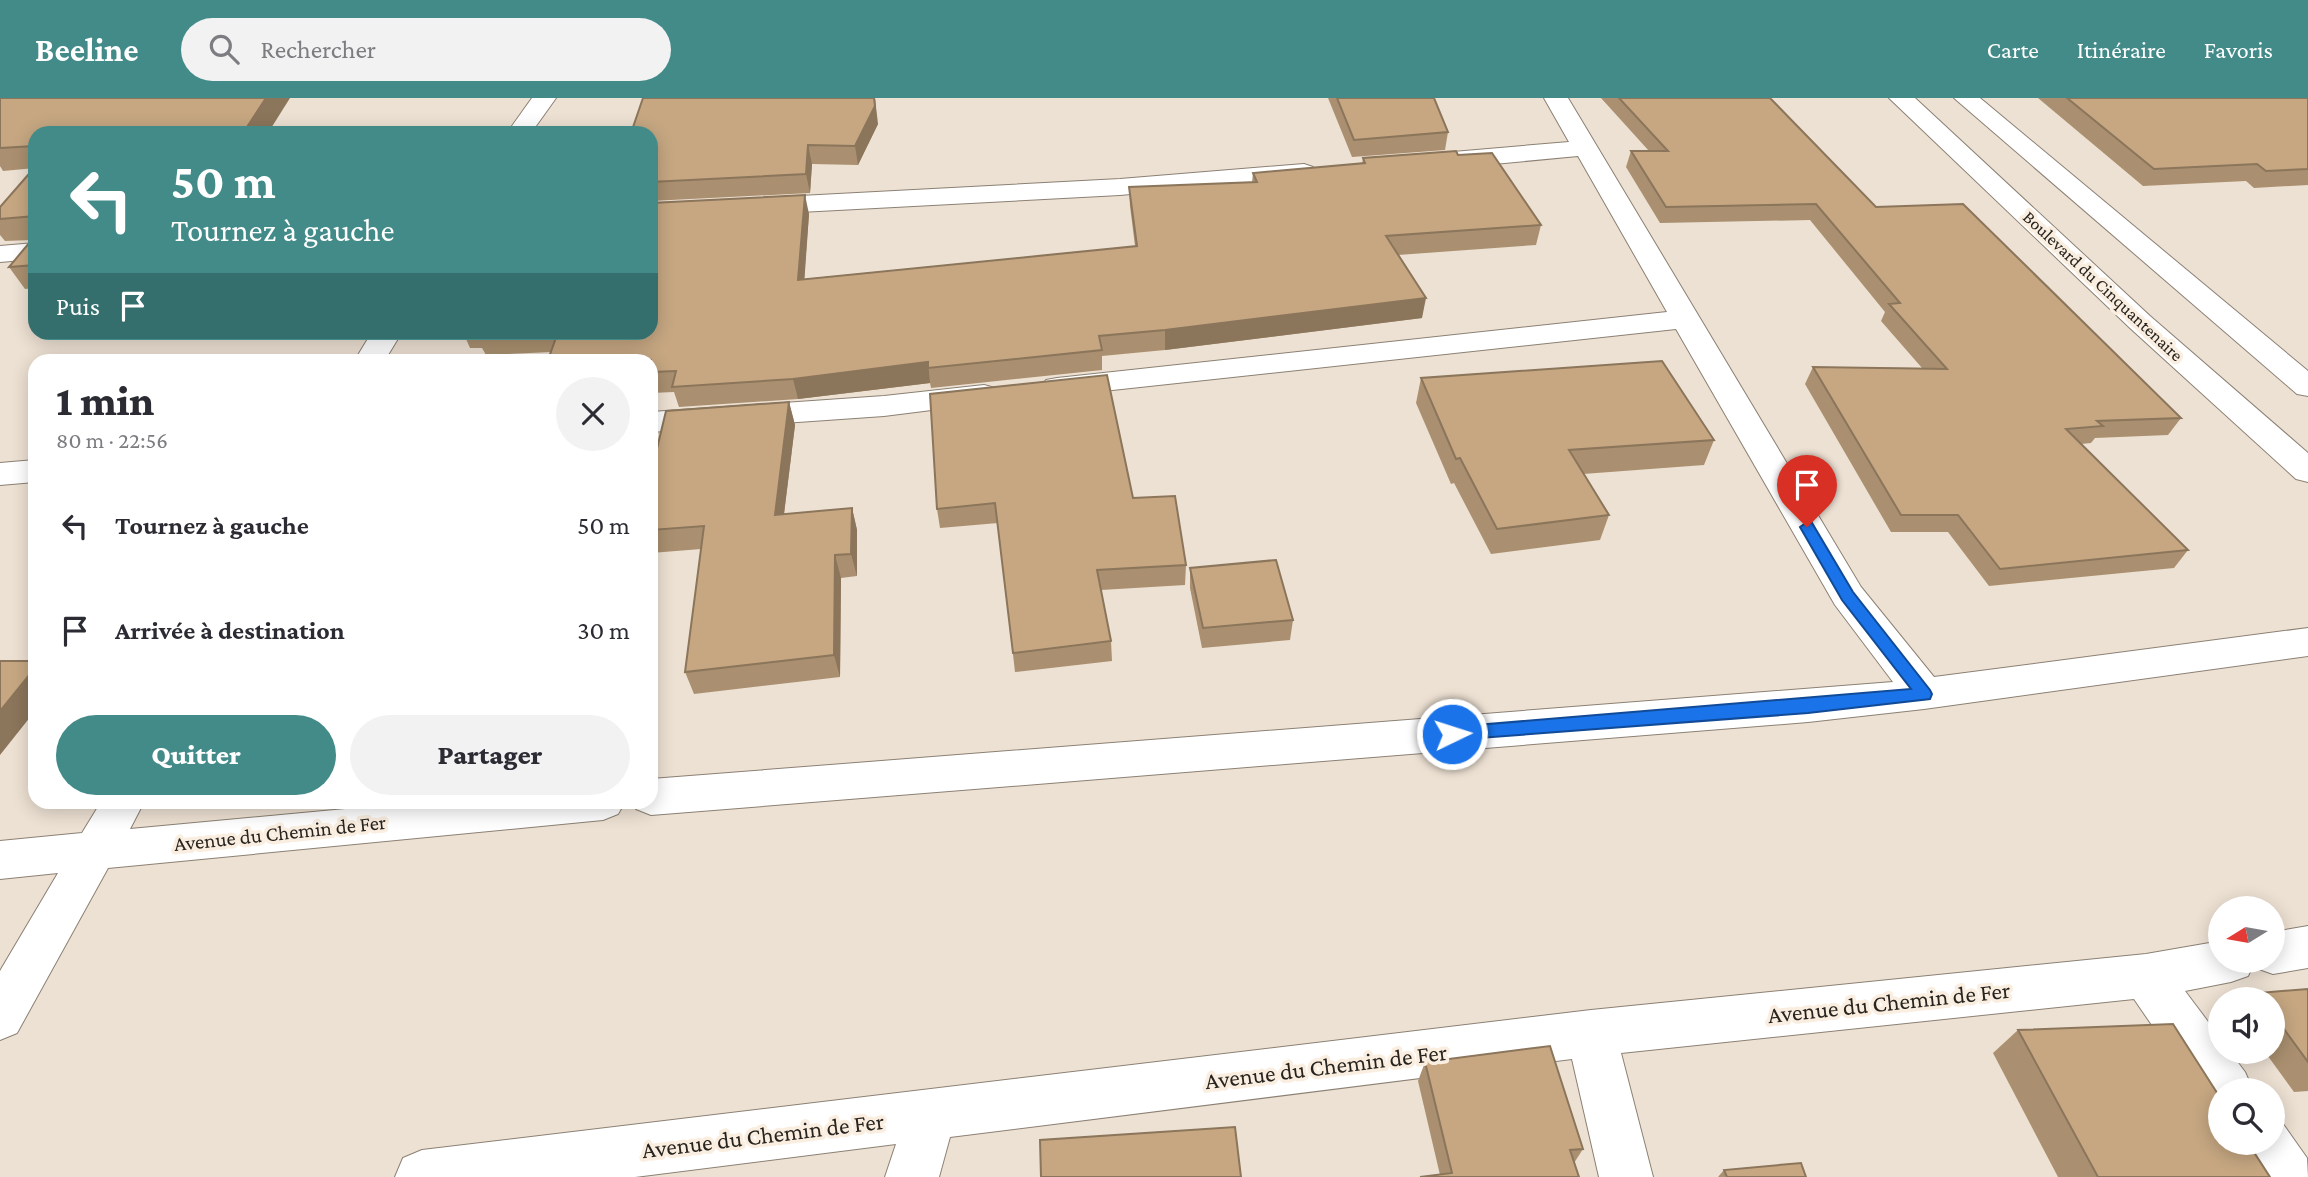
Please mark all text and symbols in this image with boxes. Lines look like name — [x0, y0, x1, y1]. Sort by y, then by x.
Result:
search box — [181, 18, 671, 81]
icon: search — [205, 30, 243, 68]
text: Beeline — [35, 31, 139, 68]
text: Rechercher — [261, 35, 376, 64]
text: Carte — [1987, 36, 2039, 63]
text: Itinéraire — [2077, 36, 2166, 63]
text: Favoris — [2204, 36, 2273, 63]
icon: left — [56, 154, 147, 245]
text: 50 m — [171, 154, 276, 209]
street label: Boulevard du Cinquantenaire — [2019, 207, 2187, 365]
text: Tournez à gauche — [171, 212, 394, 248]
icon: arrive — [114, 287, 152, 325]
text: Puis — [56, 292, 100, 321]
text: 1 min — [56, 377, 154, 424]
button: close — [556, 377, 630, 451]
text: 80 m · 22:56 — [56, 427, 168, 453]
pin — [1777, 455, 1837, 527]
icon: arrive — [1788, 466, 1826, 504]
icon: left — [56, 507, 94, 545]
text: Tournez à gauche — [115, 511, 309, 540]
text: 50 m — [577, 511, 630, 540]
icon: arrive — [56, 612, 94, 650]
text: Arrivée à destination — [115, 616, 345, 645]
text: 30 m — [577, 616, 630, 645]
position arrow — [1415, 697, 1489, 771]
button: Quitter — [56, 715, 336, 795]
button: Partager — [350, 715, 630, 795]
street label: Avenue du Chemin de Fer — [173, 810, 388, 856]
north arrow — [2208, 896, 2286, 973]
map controls — [2208, 896, 2285, 1155]
street label: Avenue du Chemin de Fer — [1766, 976, 2012, 1028]
button: sound — [2208, 987, 2285, 1064]
street label: Avenue du Chemin de Fer — [1203, 1038, 1449, 1094]
button: search — [2208, 1078, 2285, 1155]
street label: Avenue du Chemin de Fer — [640, 1107, 886, 1163]

